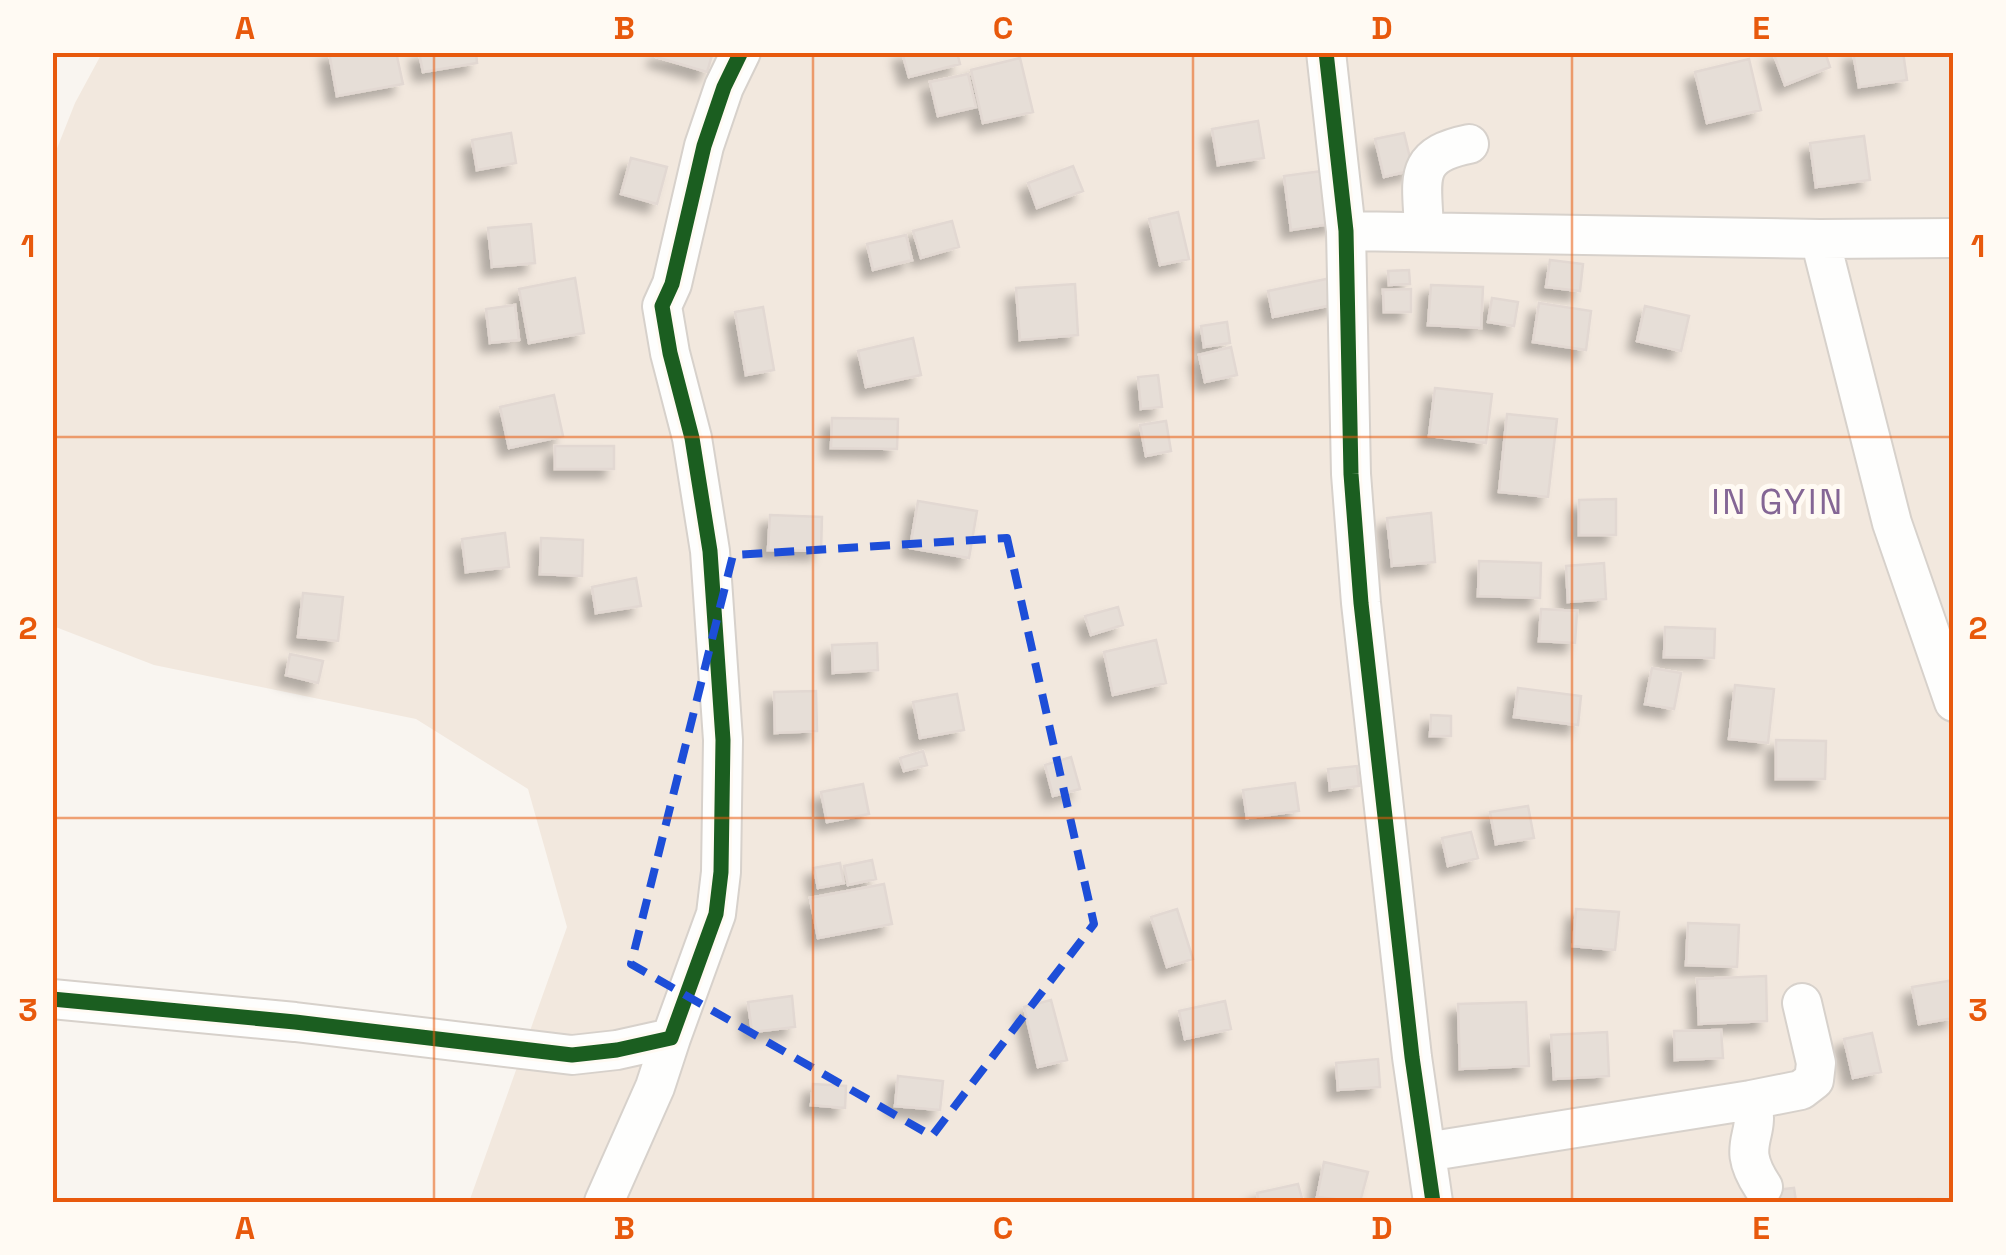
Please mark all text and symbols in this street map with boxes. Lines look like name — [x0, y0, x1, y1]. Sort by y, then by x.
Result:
text: A — [235, 8, 255, 48]
text: B — [613, 8, 635, 48]
text: C — [993, 8, 1013, 48]
text: D — [1371, 8, 1393, 48]
text: E — [1752, 8, 1770, 48]
text: 1 — [21, 226, 35, 266]
text: 1 — [1971, 226, 1985, 266]
district label: IN GYIN — [1711, 480, 1845, 524]
text: 2 — [18, 608, 38, 648]
text: 2 — [1968, 608, 1988, 648]
text: 3 — [18, 990, 38, 1030]
text: 3 — [1968, 990, 1988, 1030]
text: A — [235, 1208, 255, 1248]
text: B — [613, 1208, 635, 1248]
text: C — [993, 1208, 1013, 1248]
text: D — [1371, 1208, 1393, 1248]
text: E — [1752, 1208, 1770, 1248]

